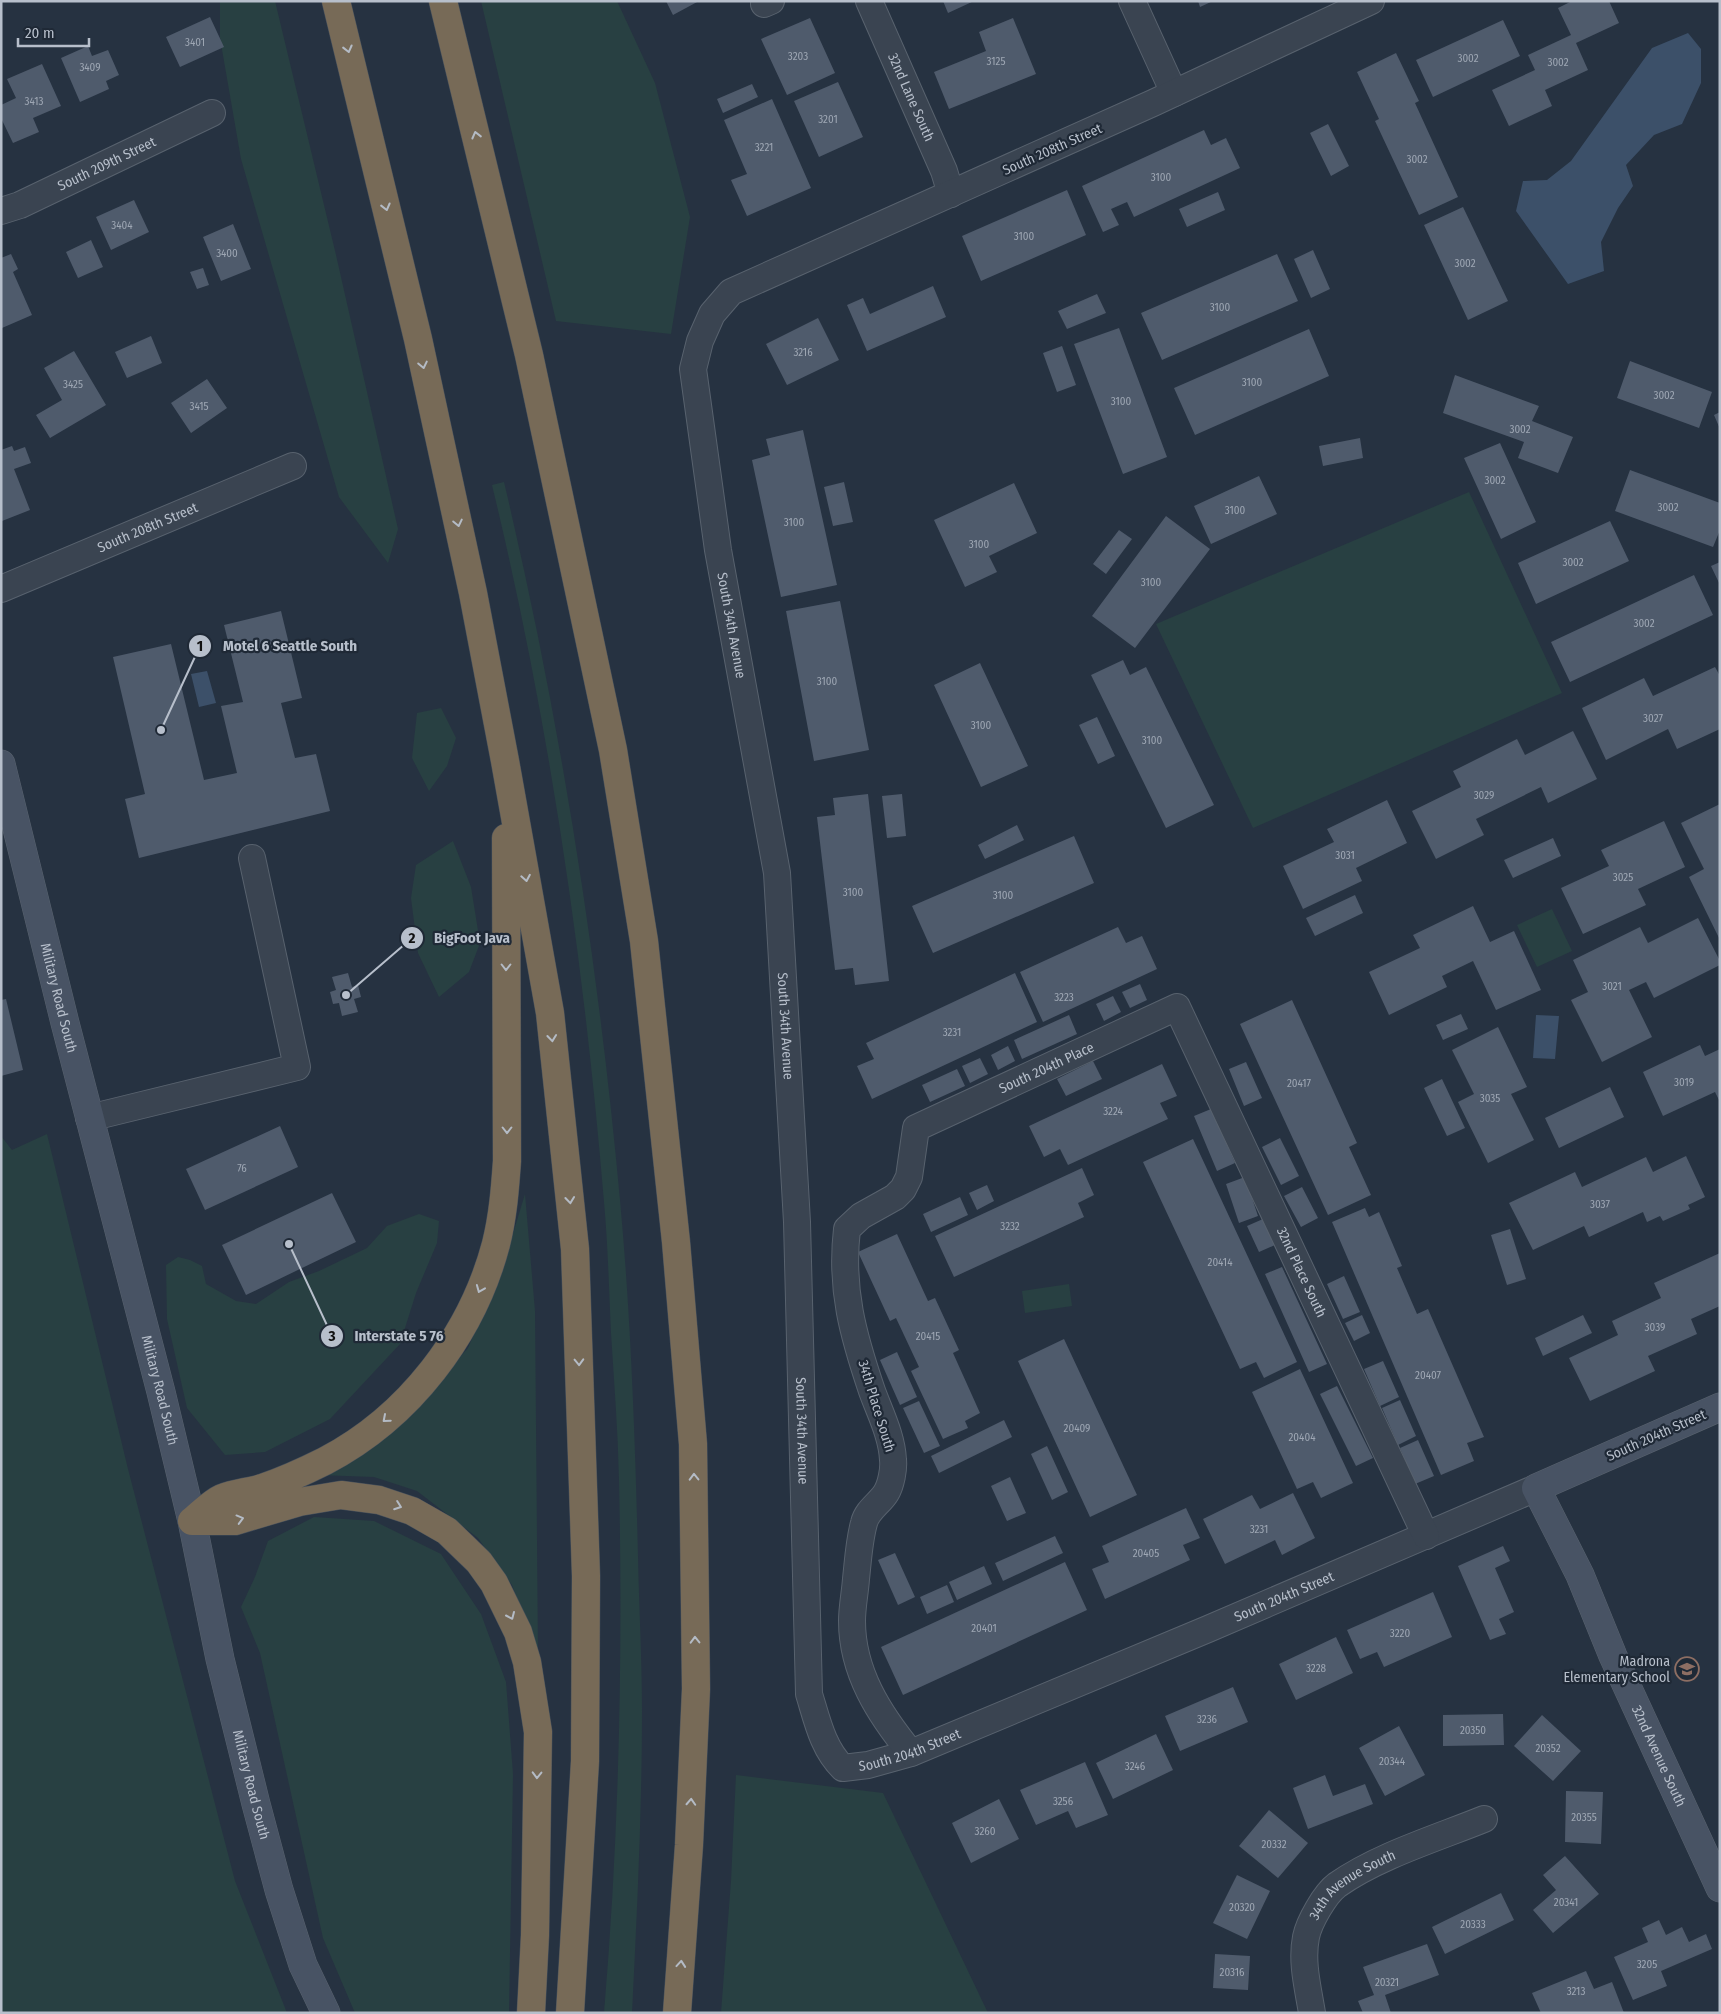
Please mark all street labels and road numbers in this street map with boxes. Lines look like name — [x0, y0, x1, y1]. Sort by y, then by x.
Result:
street label: 32nd Lane South — [884, 50, 938, 144]
street label: South 208th Street — [1000, 120, 1105, 179]
street label: South 209th Street — [55, 133, 159, 195]
street label: South 208th Street — [95, 499, 201, 556]
street label: South 34th Avenue — [713, 571, 749, 680]
street label: Military Road South — [37, 941, 80, 1055]
street label: South 34th Avenue — [774, 972, 797, 1080]
street label: South 204th Place — [996, 1039, 1097, 1097]
street label: 32nd Place South — [1273, 1224, 1330, 1320]
street label: Military Road South — [138, 1334, 181, 1447]
street label: 34th Place South — [854, 1358, 899, 1454]
street label: South 34th Avenue — [792, 1377, 812, 1485]
street label: South 204th Street — [1604, 1406, 1709, 1465]
street label: South 204th Street — [1232, 1568, 1337, 1626]
street label: 32nd Avenue South — [1628, 1703, 1689, 1809]
street label: South 204th Street — [858, 1725, 964, 1775]
street label: Military Road South — [229, 1728, 273, 1841]
street label: 34th Avenue South — [1306, 1847, 1398, 1923]

